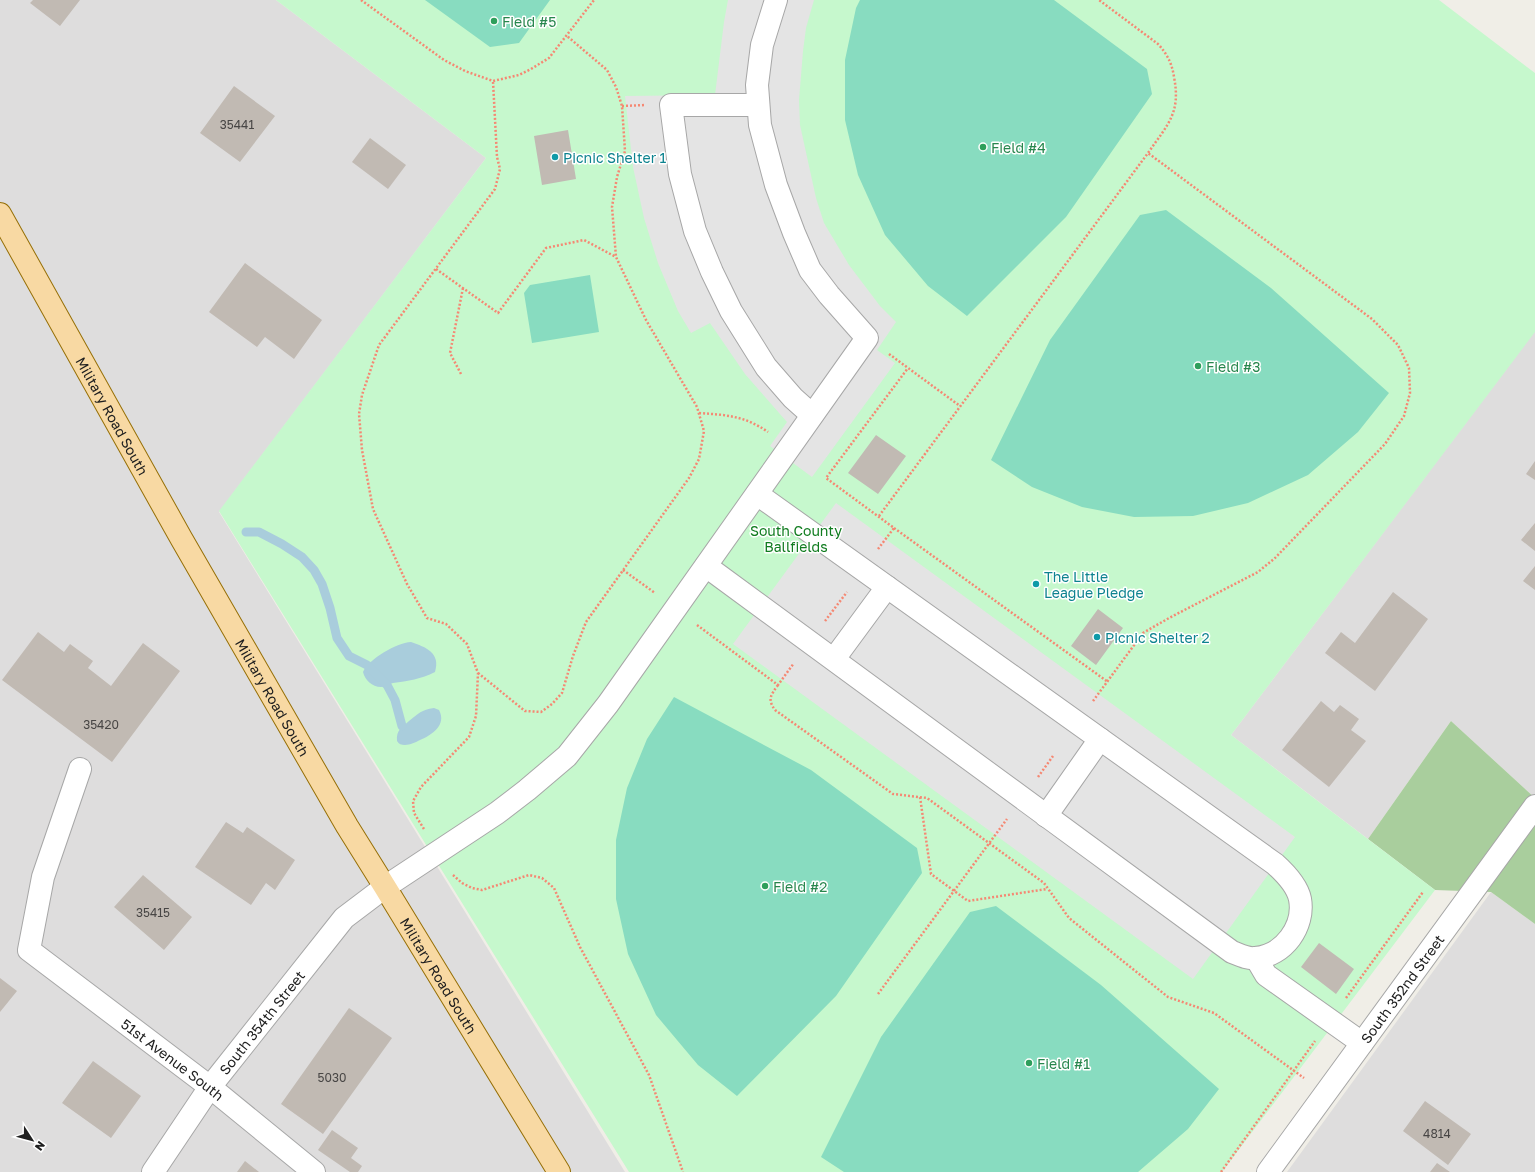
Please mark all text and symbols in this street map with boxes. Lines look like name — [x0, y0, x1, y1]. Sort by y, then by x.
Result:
place label: Field #5 — [502, 13, 556, 30]
marker: Field #5 — [489, 16, 499, 26]
house number: 35441 — [220, 117, 254, 132]
place label: Field #4 — [991, 139, 1046, 156]
marker: Field #4 — [978, 142, 988, 152]
place label: Picnic Shelter 1 — [563, 149, 667, 166]
marker: Picnic Shelter 1 — [550, 152, 560, 162]
street label: Military Road South — [73, 354, 152, 478]
place label: Field #3 — [1206, 358, 1260, 375]
marker: Field #3 — [1193, 361, 1203, 371]
park label: South County Ballfields — [750, 522, 842, 555]
place label: The Little League Pledge — [1044, 568, 1144, 601]
marker: The Little League Pledge — [1031, 579, 1041, 589]
place label: Picnic Shelter 2 — [1105, 629, 1210, 646]
marker: Picnic Shelter 2 — [1092, 632, 1102, 642]
street label: Military Road South — [232, 636, 313, 759]
house number: 35420 — [83, 717, 119, 732]
place label: Field #2 — [773, 878, 827, 895]
marker: Field #2 — [760, 881, 770, 891]
house number: 35415 — [136, 905, 170, 920]
street label: Military Road South — [397, 914, 481, 1036]
street label: South 352nd Street — [1357, 931, 1447, 1046]
street label: South 354th Street — [215, 967, 308, 1078]
street label: 51st Avenue South — [118, 1015, 228, 1104]
place label: Field #1 — [1037, 1055, 1090, 1072]
marker: Field #1 — [1024, 1058, 1034, 1068]
house number: 5030 — [318, 1070, 346, 1085]
north arrow — [12, 1120, 52, 1160]
house number: 4814 — [1423, 1126, 1451, 1141]
text: N — [33, 1139, 48, 1153]

